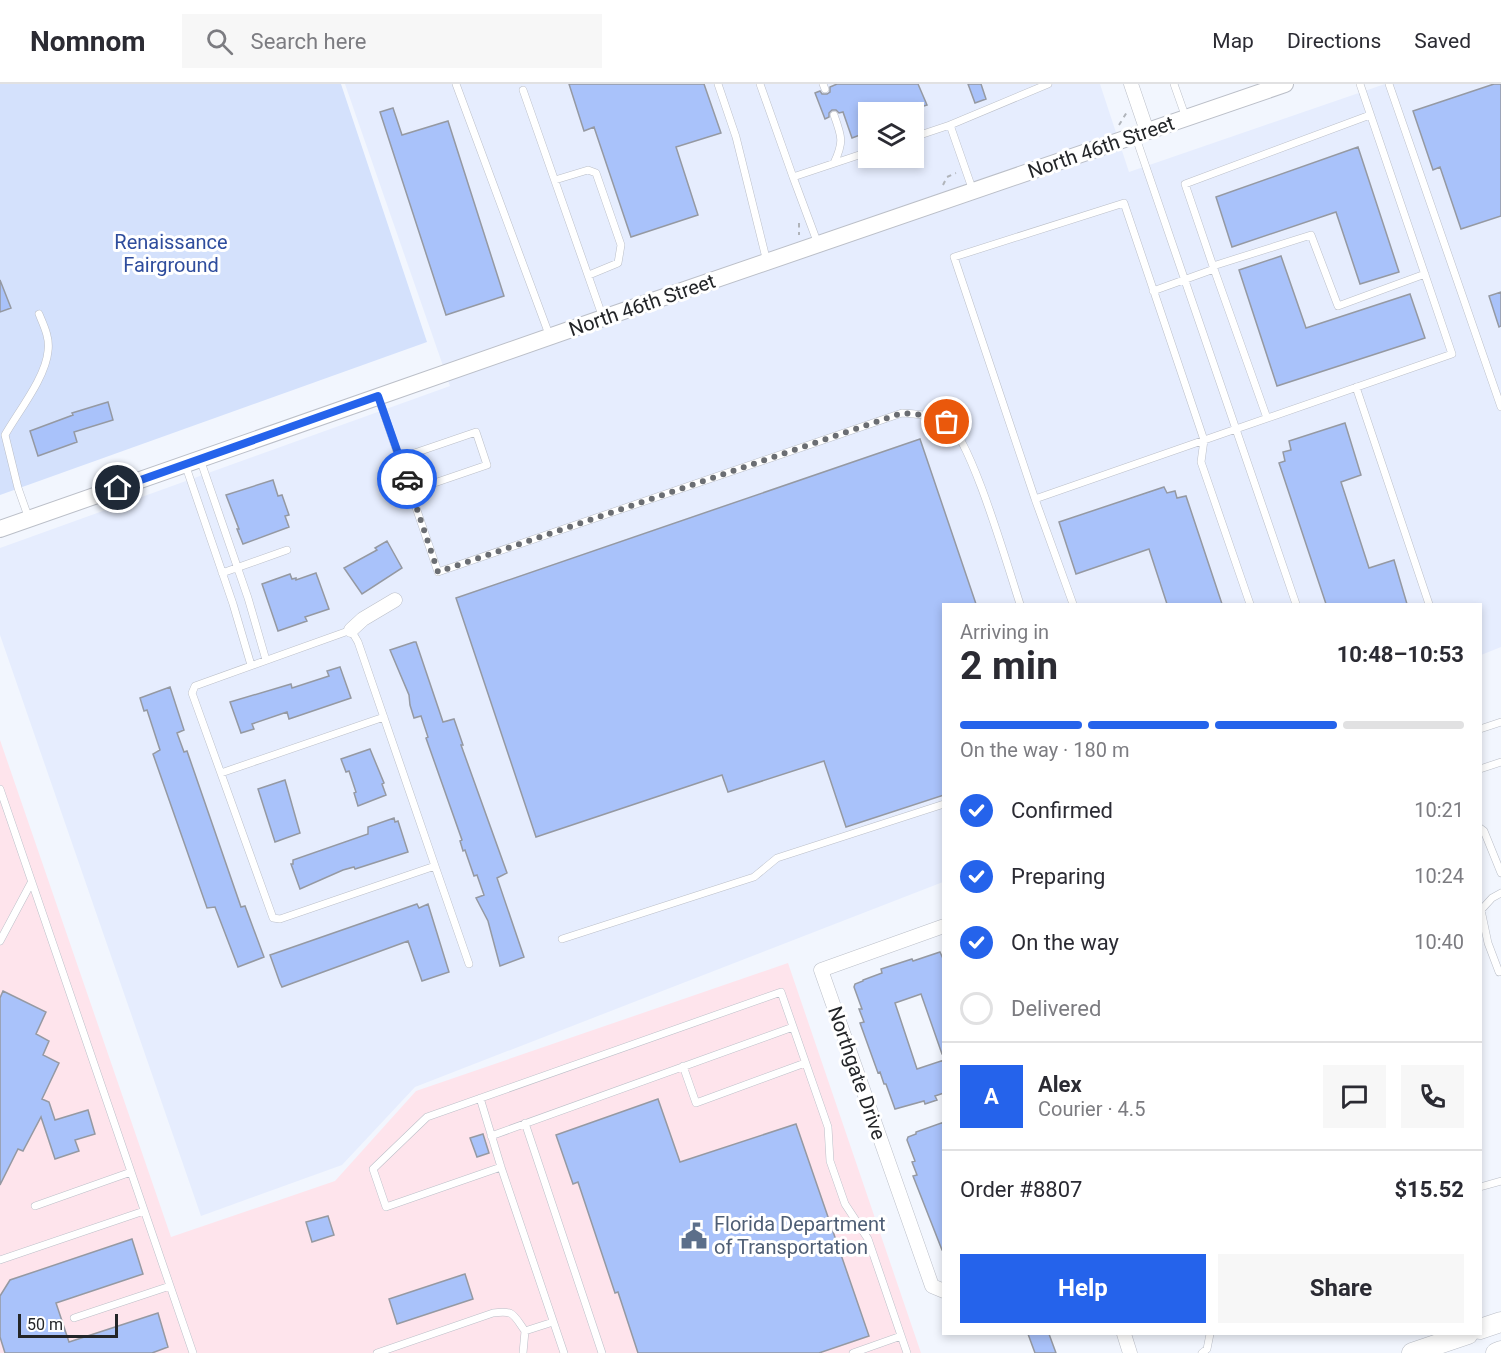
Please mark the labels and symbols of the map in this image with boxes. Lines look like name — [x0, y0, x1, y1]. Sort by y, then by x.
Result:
street label: North 46th Street — [1025, 111, 1177, 183]
park label: Renaissance Fairground — [114, 230, 228, 277]
street label: North 46th Street — [566, 269, 718, 341]
pin — [921, 396, 972, 447]
courier — [377, 449, 437, 509]
pin — [92, 462, 143, 513]
street label: Northgate Drive — [823, 1003, 891, 1143]
place label: Florida Department of Transportation — [714, 1212, 885, 1259]
public building icon: Florida Department of Transportation — [679, 1221, 709, 1251]
scale bar — [18, 1311, 118, 1338]

